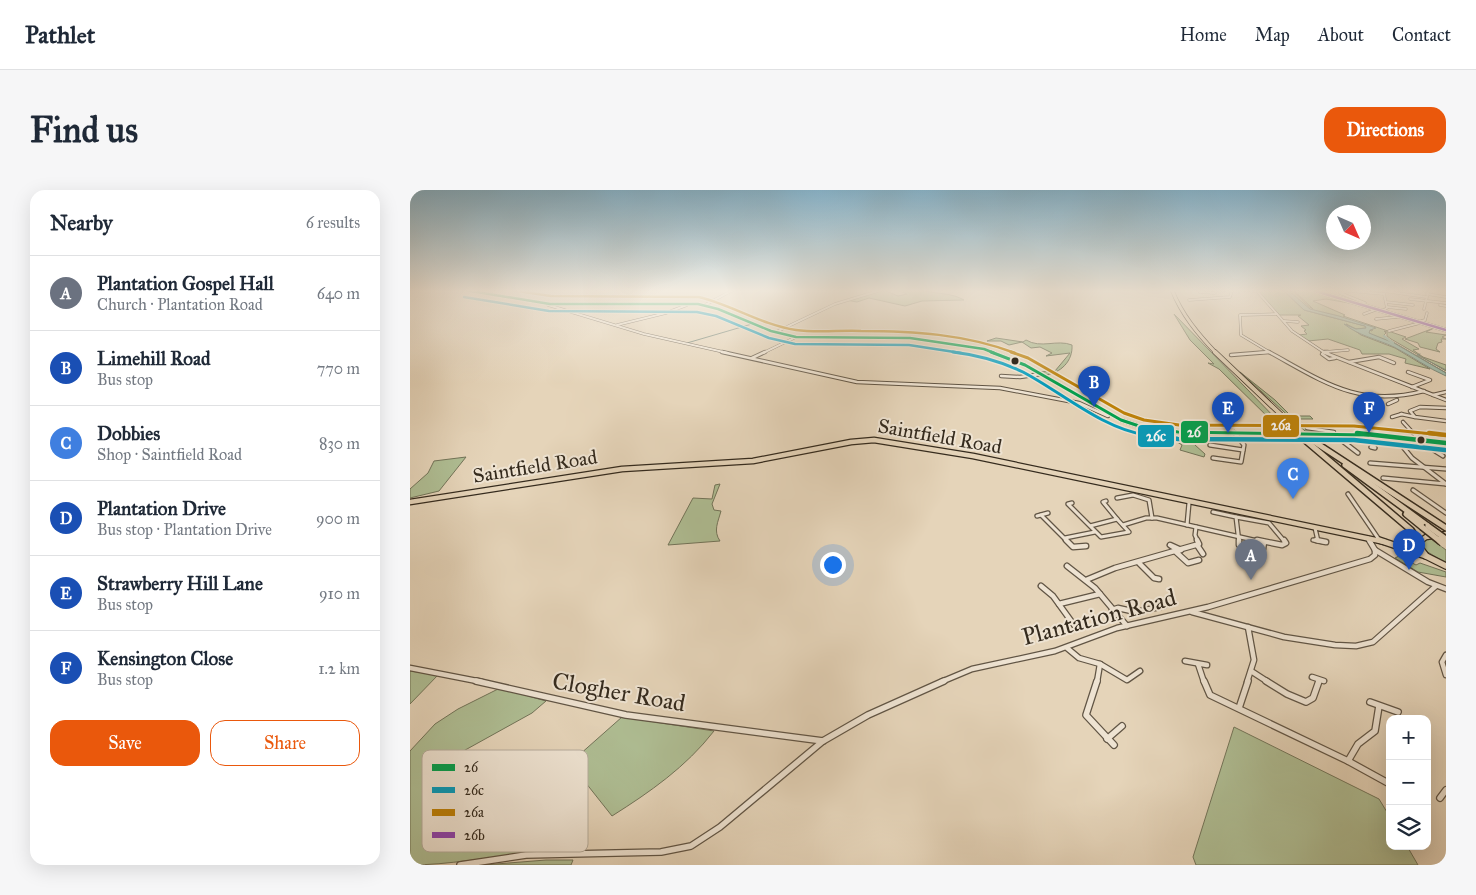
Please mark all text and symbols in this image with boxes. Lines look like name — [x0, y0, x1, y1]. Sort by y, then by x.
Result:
text: Pathlet — [25, 20, 95, 50]
text: Home — [1180, 24, 1227, 46]
text: Map — [1255, 24, 1290, 46]
text: About — [1318, 24, 1364, 46]
text: Contact — [1392, 24, 1451, 46]
button: Directions — [1324, 107, 1446, 153]
text: Find us — [30, 109, 138, 152]
north arrow — [1326, 205, 1371, 250]
text: Nearby — [50, 210, 113, 236]
text: 6 results — [306, 213, 360, 232]
text: Plantation Gospel Hall — [97, 272, 274, 295]
text: A — [61, 284, 71, 303]
text: 640 m — [317, 284, 360, 303]
text: Church · Plantation Road — [97, 295, 263, 314]
text: Limehill Road — [97, 347, 211, 370]
unlabelled marker — [1010, 356, 1020, 366]
text: B — [61, 359, 71, 378]
text: 770 m — [317, 359, 360, 378]
pin: B — [1078, 366, 1110, 407]
text: Bus stop — [97, 370, 153, 389]
pin: E — [1212, 392, 1244, 433]
pin: F — [1353, 392, 1385, 433]
street label: Saintfield Road — [876, 413, 1004, 459]
line badge: 26a — [1262, 414, 1300, 438]
text: 26a — [1271, 417, 1292, 434]
line badge: 26 — [1180, 420, 1209, 444]
text: Dobbies — [97, 422, 160, 445]
line badge: 26c — [1137, 424, 1175, 448]
text: 26 — [1187, 424, 1202, 441]
text: 26c — [1146, 428, 1166, 445]
text: C — [61, 434, 71, 453]
text: 830 m — [319, 434, 360, 453]
unlabelled marker — [1416, 435, 1426, 445]
street label: Saintfield Road — [471, 444, 599, 488]
text: Shop · Saintfield Road — [97, 445, 242, 464]
pin: C — [1277, 458, 1309, 499]
text: Plantation Drive — [97, 497, 226, 520]
text: D — [60, 509, 72, 528]
text: 900 m — [316, 509, 360, 528]
text: Bus stop · Plantation Drive — [97, 520, 272, 539]
pin: D — [1393, 529, 1425, 570]
pin: A — [1235, 539, 1267, 580]
your location — [820, 552, 846, 578]
text: Strawberry Hill Lane — [97, 572, 263, 595]
street label: Plantation Road — [1019, 582, 1179, 652]
text: E — [60, 584, 72, 603]
text: 910 m — [319, 584, 360, 603]
text: Bus stop — [97, 595, 153, 614]
text: Kensington Close — [97, 647, 233, 670]
text: F — [61, 659, 71, 678]
text: 1.2 km — [318, 659, 360, 678]
street label: Clogher Road — [550, 666, 688, 718]
text: Bus stop — [97, 670, 153, 689]
map controls — [1386, 715, 1431, 850]
button: + — [1386, 715, 1431, 760]
button: Save — [50, 720, 200, 766]
button: Share — [210, 720, 360, 766]
legend — [422, 750, 588, 852]
text: 26 — [464, 759, 479, 776]
button: − — [1386, 760, 1431, 805]
text: 26c — [464, 782, 484, 799]
text: 26a — [464, 804, 484, 821]
button: layers — [1386, 805, 1431, 850]
text: 26b — [464, 827, 485, 844]

